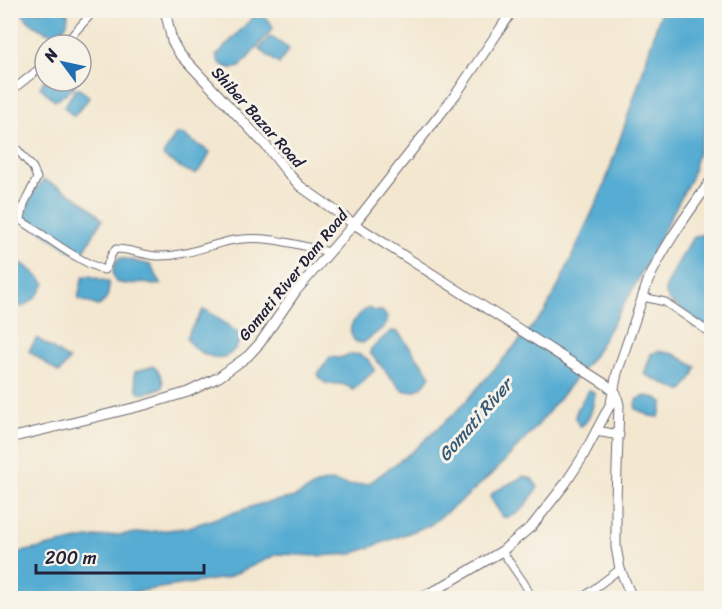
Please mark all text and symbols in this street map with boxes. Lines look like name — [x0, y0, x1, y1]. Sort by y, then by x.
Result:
north arrow — [33, 33, 93, 93]
text: N — [35, 42, 67, 68]
street label: Shiber Bazar Road — [204, 59, 313, 176]
street label: Gomati River Dam Road — [231, 201, 356, 347]
water label: Gomati River — [430, 368, 523, 469]
scale bar — [36, 537, 204, 575]
text: 200 m — [45, 542, 97, 574]

